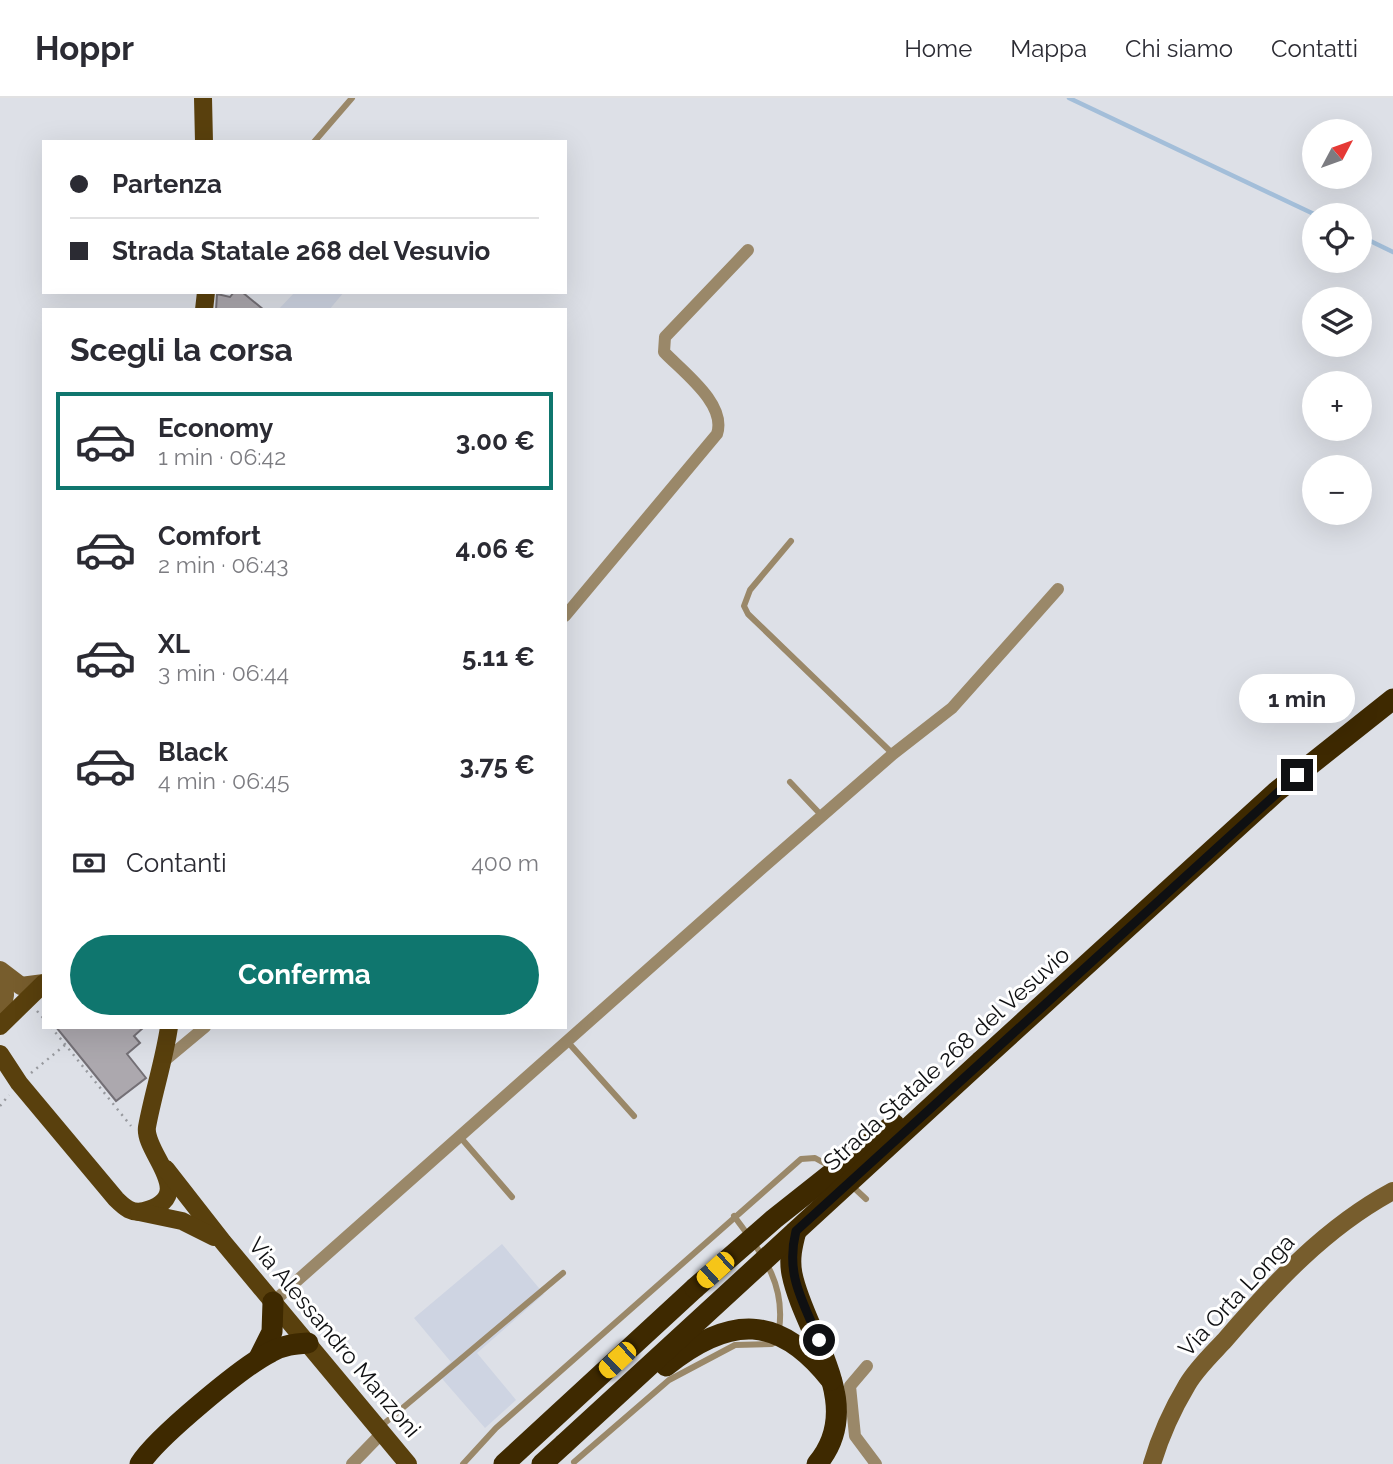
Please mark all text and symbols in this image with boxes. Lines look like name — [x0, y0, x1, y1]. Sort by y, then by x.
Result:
text: Hoppr — [35, 29, 134, 68]
text: Home — [904, 34, 972, 63]
text: Mappa — [1010, 34, 1087, 63]
text: Chi siamo — [1125, 34, 1233, 63]
text: Contatti — [1271, 34, 1358, 63]
north arrow — [1302, 119, 1372, 189]
map controls — [1302, 119, 1372, 525]
text: Partenza — [112, 169, 222, 199]
button: locate — [1302, 203, 1372, 273]
text: Strada Statale 268 del Vesuvio — [112, 236, 490, 266]
button: layers — [1302, 287, 1372, 357]
text: Scegli la corsa — [70, 331, 293, 368]
button: + — [1302, 371, 1372, 441]
icon: car — [74, 410, 137, 473]
text: Economy — [158, 413, 273, 443]
text: 3.00 € — [456, 426, 535, 456]
text: 1 min · 06:42 — [158, 443, 286, 470]
button: − — [1302, 455, 1372, 525]
icon: car — [74, 518, 137, 581]
text: Comfort — [158, 521, 261, 551]
text: 4.06 € — [456, 534, 535, 564]
text: 2 min · 06:43 — [158, 551, 289, 578]
icon: car — [74, 626, 137, 689]
text: XL — [158, 629, 190, 659]
text: 5.11 € — [462, 642, 535, 672]
text: 3 min · 06:44 — [158, 659, 289, 686]
callout: 1 min — [1239, 674, 1355, 722]
text: 1 min — [1268, 685, 1326, 712]
icon: car — [74, 734, 137, 797]
text: Black — [158, 737, 228, 767]
text: 3.75 € — [460, 750, 535, 780]
route end — [1281, 759, 1313, 791]
text: 4 min · 06:45 — [158, 767, 289, 794]
icon: cash — [70, 844, 108, 882]
text: Contanti — [126, 848, 227, 878]
text: 400 m — [471, 849, 539, 876]
button: Conferma — [70, 935, 539, 1015]
street label: Strada Statale 268 del Vesuvio — [817, 940, 1075, 1176]
street label: Via Orta Longa — [1172, 1228, 1300, 1362]
street label: Via Alessandro Manzoni — [244, 1232, 426, 1442]
car — [693, 1248, 738, 1292]
route start — [803, 1324, 835, 1356]
car — [595, 1338, 640, 1382]

